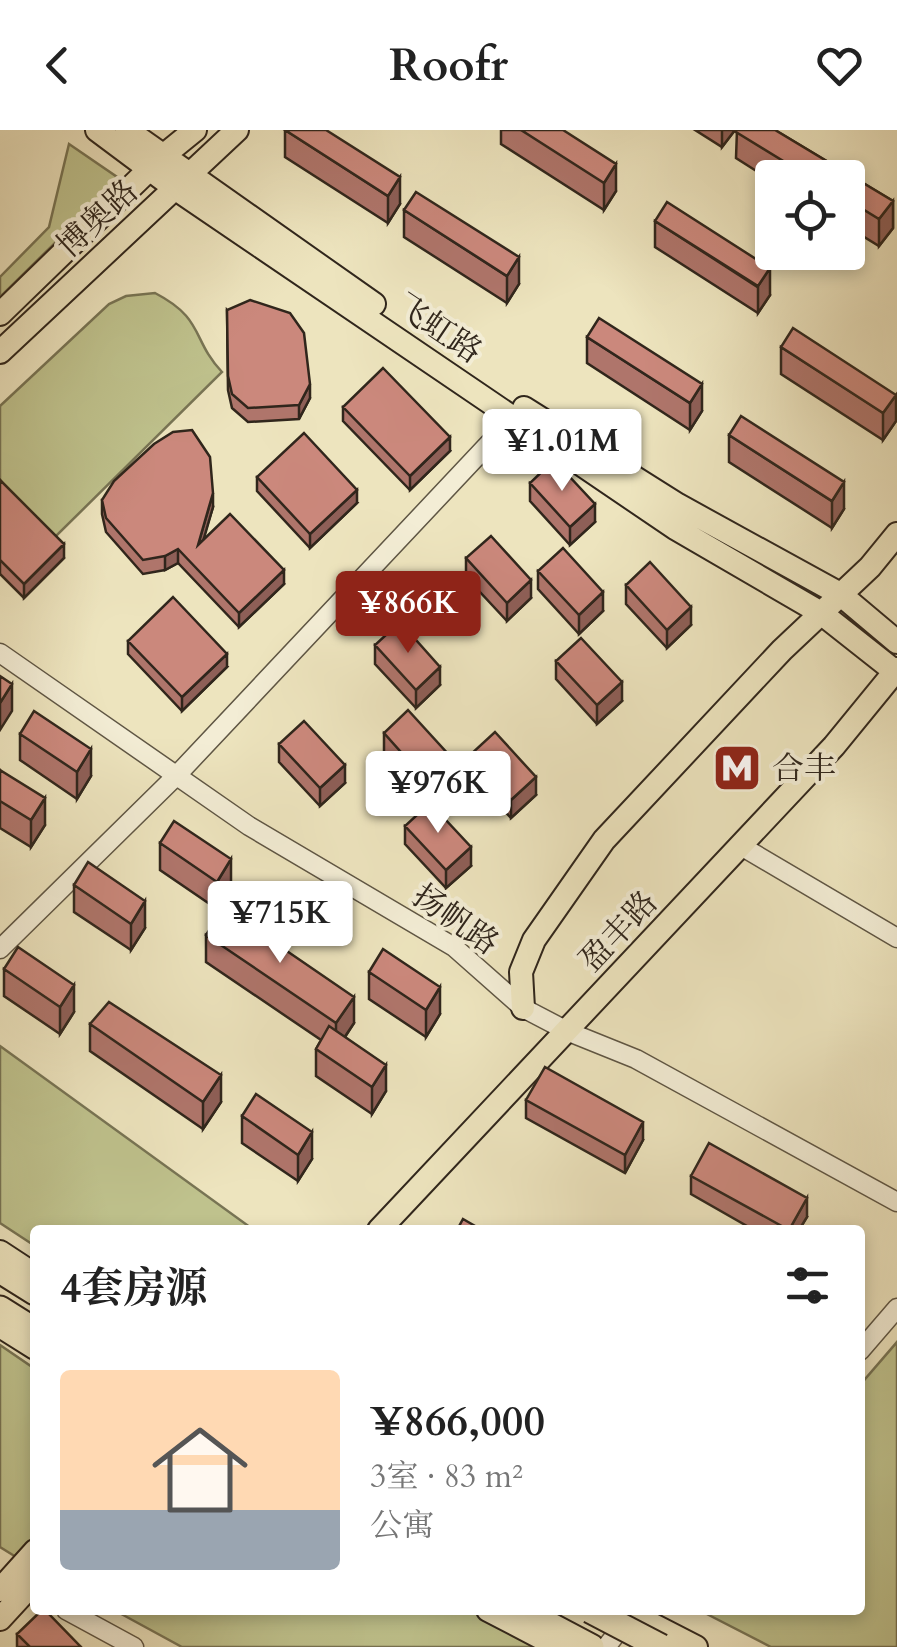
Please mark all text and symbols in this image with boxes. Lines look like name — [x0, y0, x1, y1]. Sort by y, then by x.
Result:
text: Roofr — [389, 35, 508, 96]
icon: back — [30, 38, 85, 93]
icon: heart — [812, 38, 867, 93]
map controls — [755, 160, 865, 270]
button: locate — [755, 160, 865, 270]
street label: 博奥路 — [48, 170, 148, 268]
street label: 飞虹路 — [386, 284, 491, 374]
pin: ¥1.01M — [481, 409, 643, 494]
text: ¥1.01M — [504, 419, 620, 463]
pin: ¥866K — [338, 571, 478, 656]
text: ¥866K — [358, 581, 458, 625]
metro station icon: 合丰 — [711, 742, 763, 794]
place label: 合丰 — [772, 747, 836, 791]
pin: ¥976K — [368, 751, 508, 836]
text: ¥976K — [388, 761, 488, 805]
street label: 扬帆路 — [403, 874, 507, 965]
pin: ¥715K — [210, 881, 350, 966]
street label: 盈丰路 — [570, 882, 668, 982]
text: ¥715K — [230, 891, 330, 935]
icon: filters — [780, 1258, 835, 1313]
text: 4套房源 — [60, 1260, 208, 1317]
text: ¥866,000 — [370, 1393, 545, 1450]
icon: home — [140, 1410, 260, 1530]
text: 3室 · 83 m² — [370, 1455, 523, 1499]
text: 公寓 — [370, 1504, 434, 1548]

